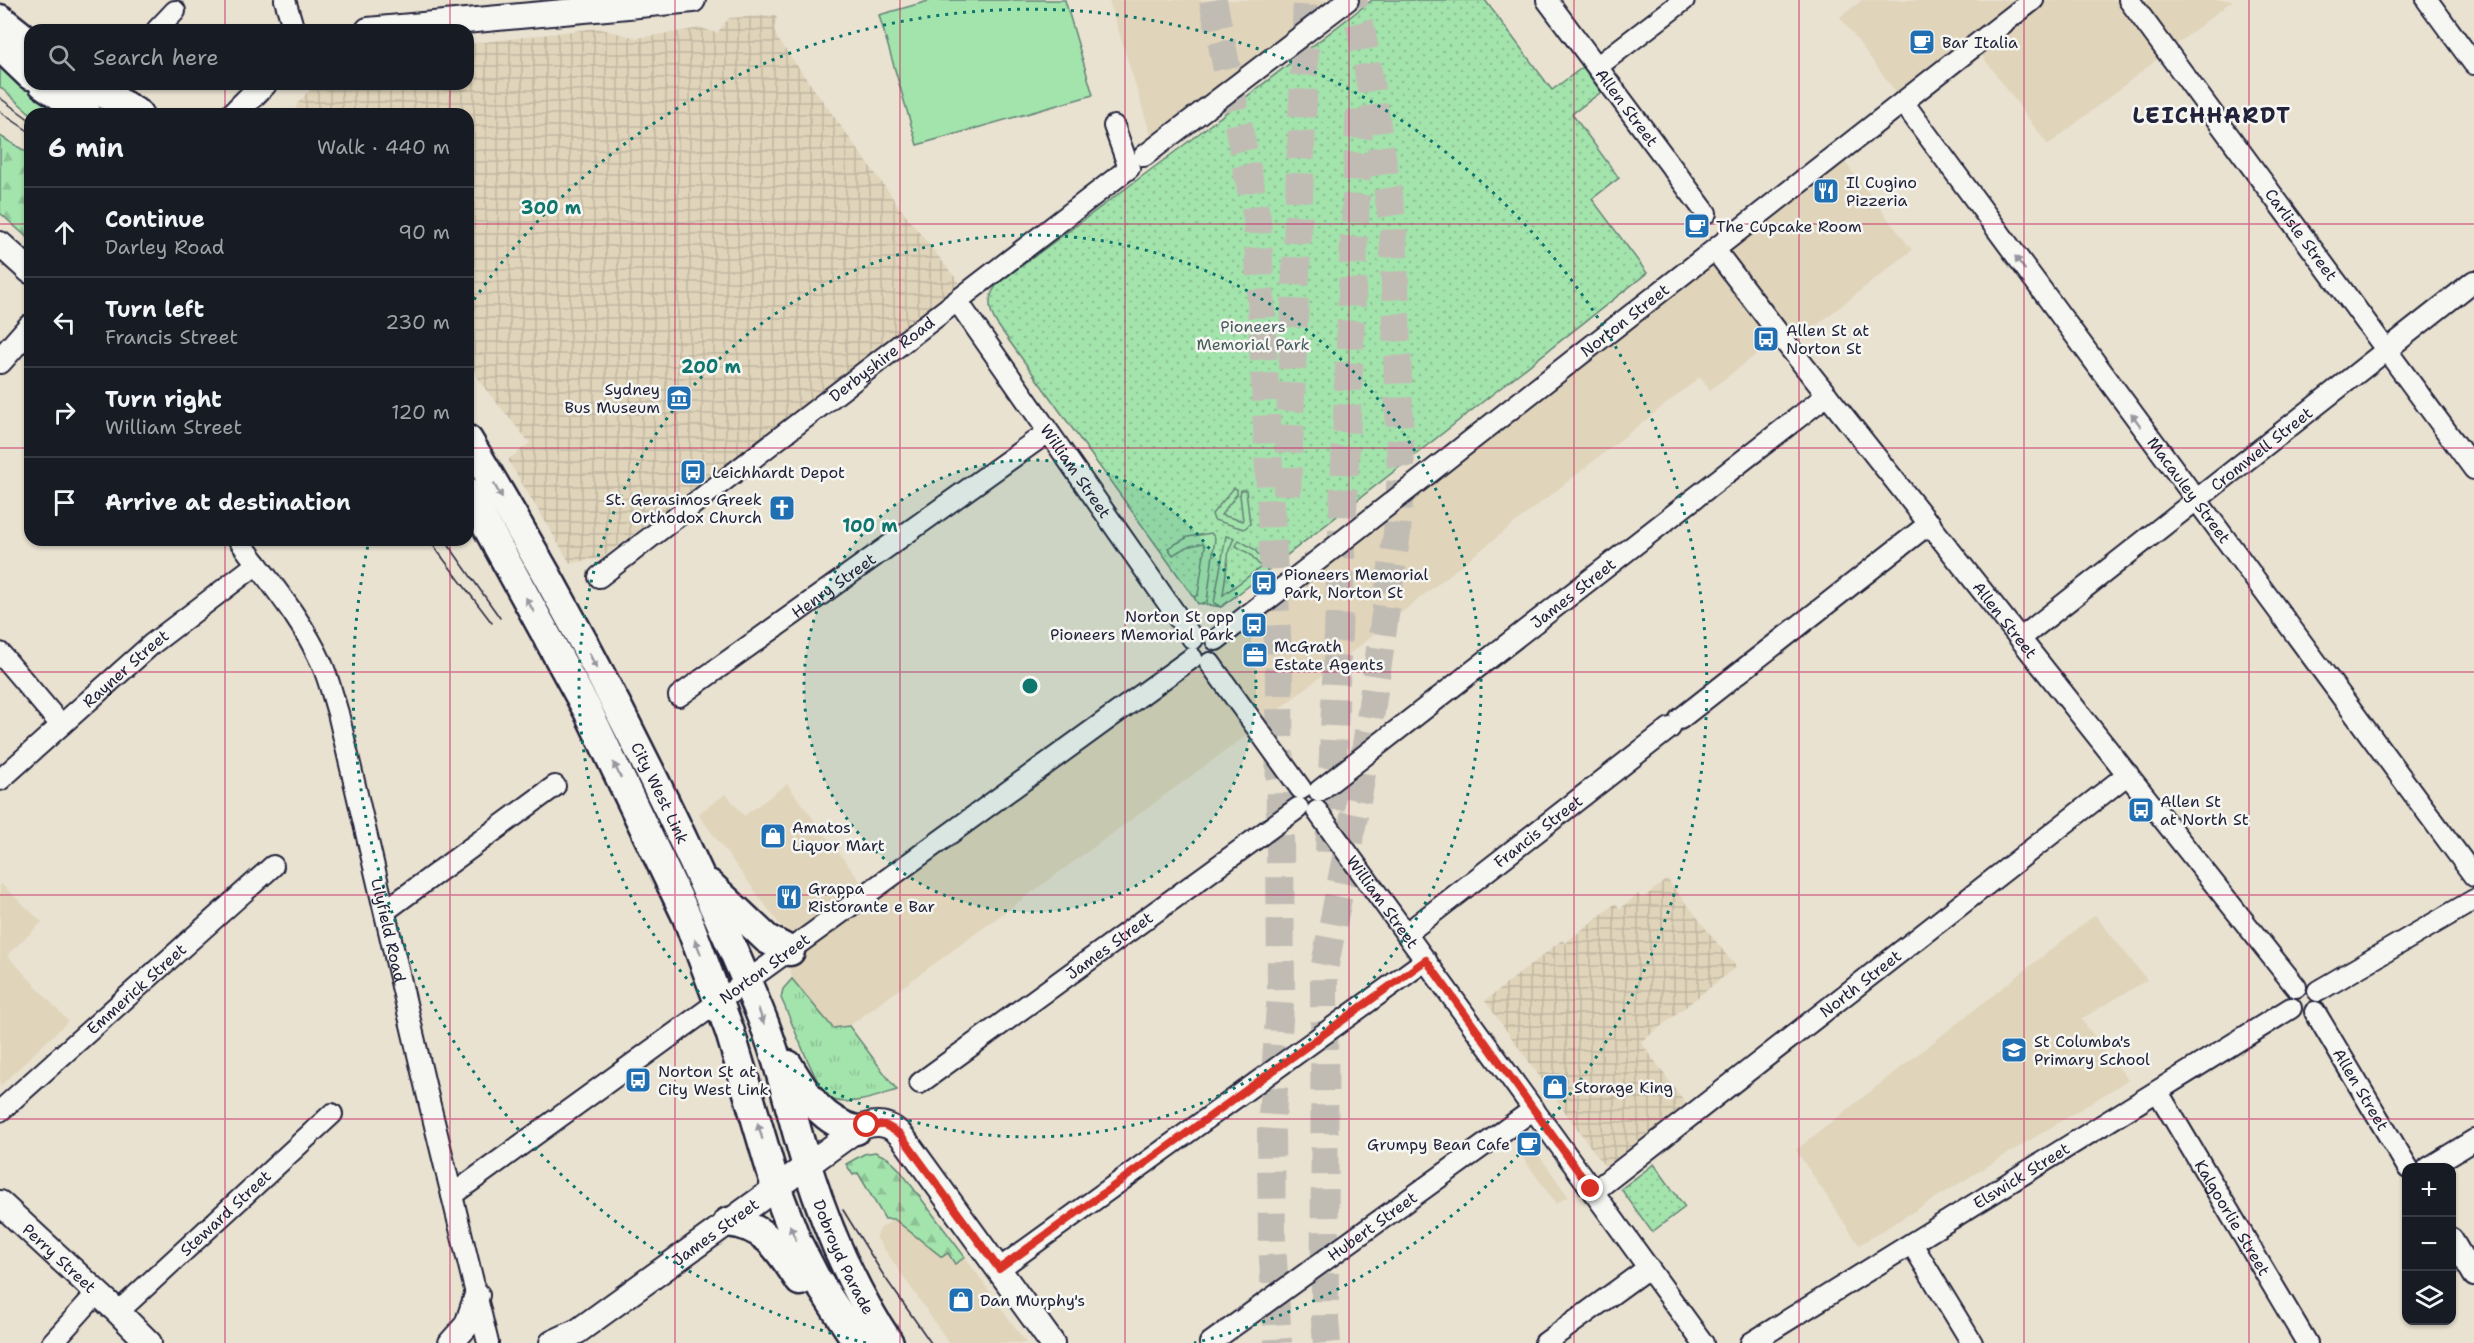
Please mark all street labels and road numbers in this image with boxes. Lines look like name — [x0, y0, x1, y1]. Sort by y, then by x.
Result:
street label: Allen Street — [1591, 64, 1663, 151]
street label: Carlisle Street — [2261, 184, 2342, 285]
street label: Norton Street — [1576, 279, 1673, 361]
street label: Derbyshire Road — [825, 312, 939, 406]
street label: Cromwell Street — [2206, 402, 2317, 495]
street label: William Street — [1036, 420, 1116, 522]
street label: Macauley Street — [2143, 432, 2235, 547]
street label: Henry Street — [787, 548, 880, 623]
street label: James Street — [1526, 553, 1620, 633]
street label: Allen Street — [1968, 577, 2042, 662]
street label: Rayner Street — [78, 625, 173, 712]
street label: City West Link — [627, 738, 694, 847]
street label: Francis Street — [1489, 790, 1586, 872]
street label: William Street — [1342, 851, 1424, 952]
street label: Lilyfield Road — [366, 876, 411, 984]
street label: James Street — [1062, 907, 1157, 984]
street label: Norton Street — [715, 928, 814, 1008]
street label: Emmerick Street — [82, 939, 190, 1039]
street label: North Street — [1815, 945, 1905, 1022]
street label: Allen Street — [2328, 1044, 2394, 1134]
street label: Elswick Street — [1969, 1137, 2073, 1213]
street label: Kalgoorlie Street — [2190, 1156, 2275, 1279]
street label: Steward Street — [175, 1165, 275, 1260]
street label: Hubert Street — [1323, 1186, 1421, 1265]
street label: James Street — [668, 1193, 763, 1270]
street label: Dobroyd Parade — [809, 1197, 879, 1318]
street label: Perry Street — [18, 1219, 101, 1297]

